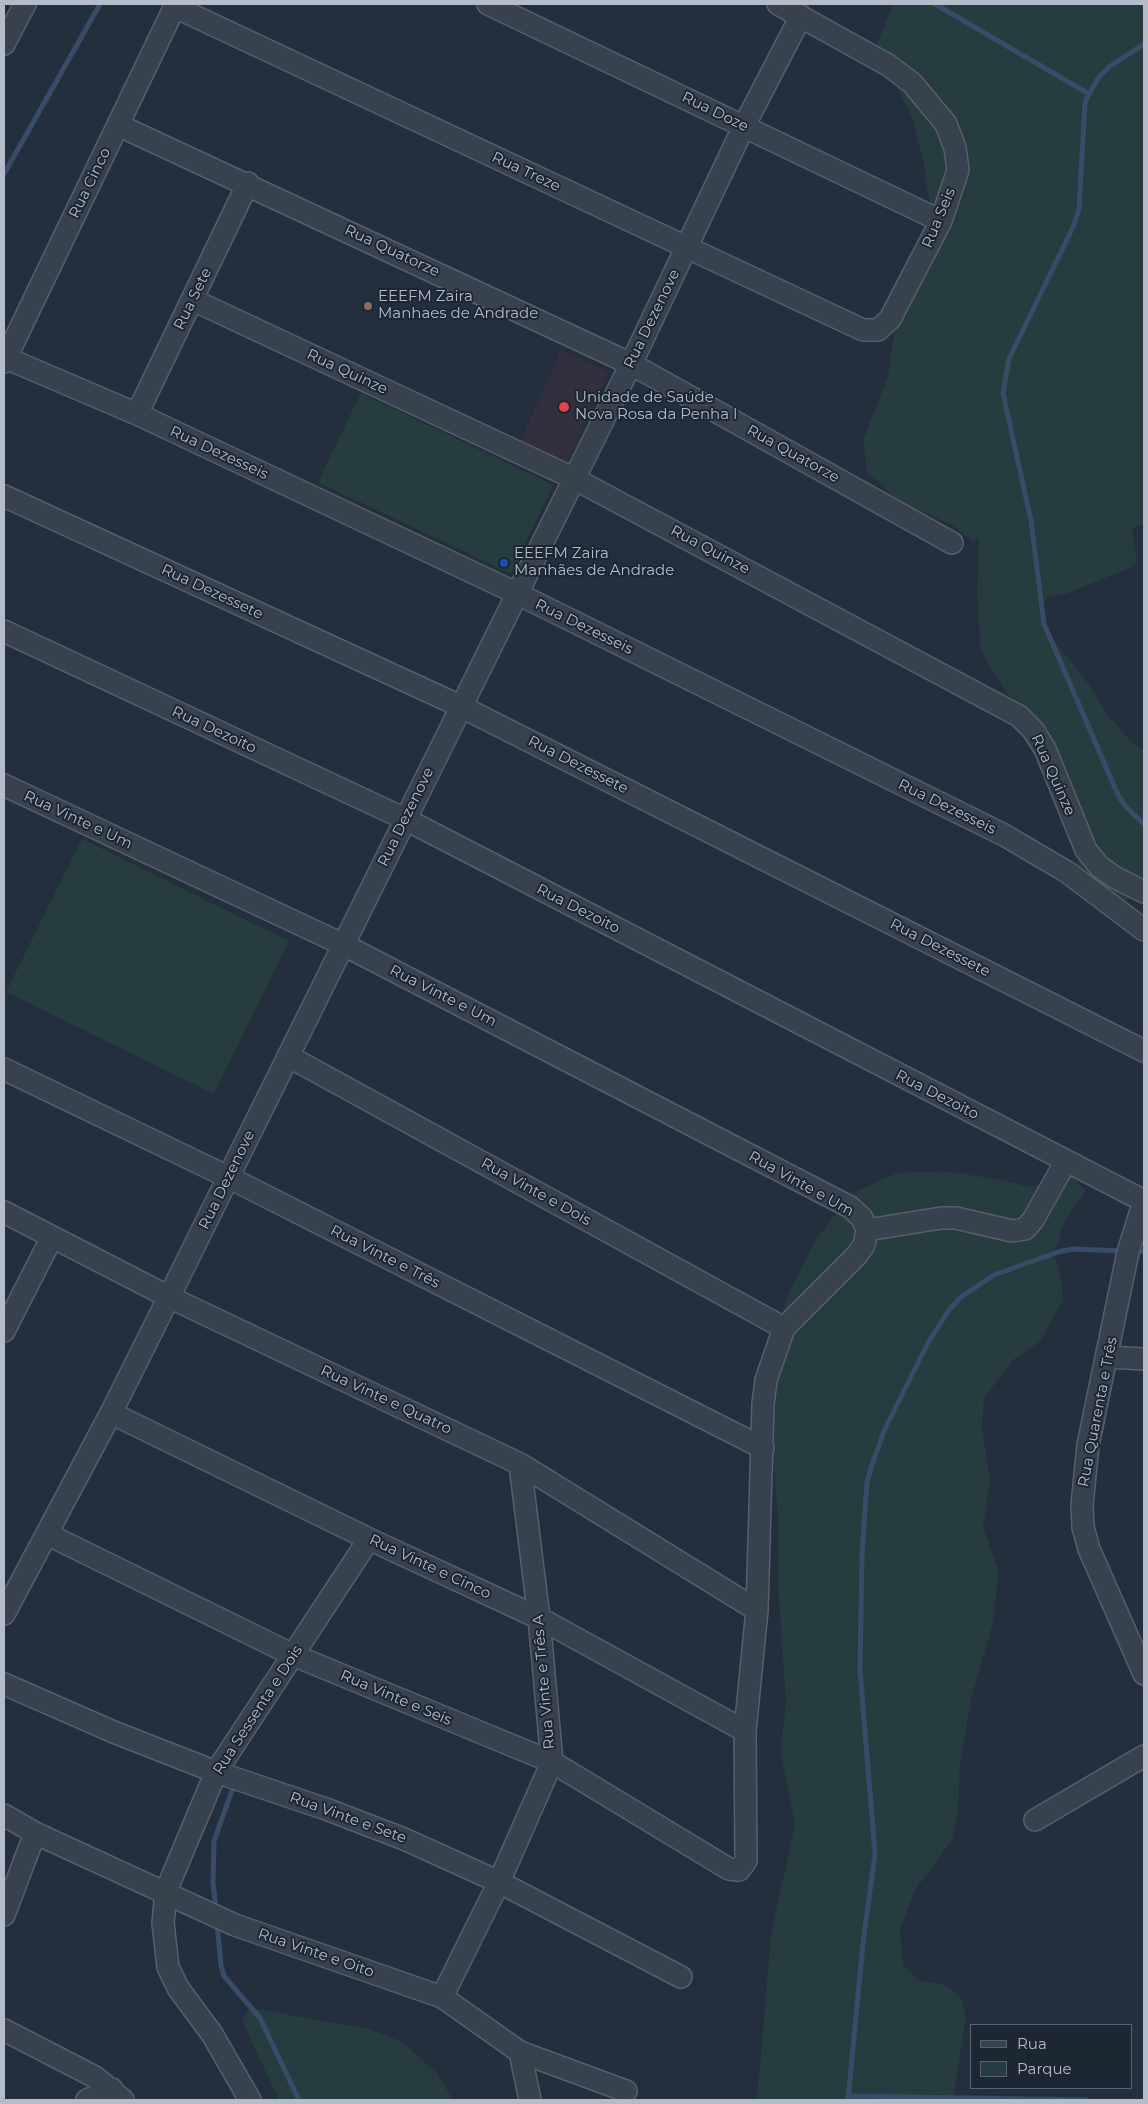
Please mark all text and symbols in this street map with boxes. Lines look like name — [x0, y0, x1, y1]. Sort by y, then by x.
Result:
street label: Rua Doze — [679, 88, 751, 136]
street label: Rua Cinco — [65, 145, 115, 221]
street label: Rua Treze — [489, 148, 563, 196]
street label: Rua Seis — [918, 185, 960, 251]
street label: Rua Quatorze — [342, 221, 442, 281]
street label: Rua Sete — [170, 265, 216, 333]
street label: Rua Dezenove — [620, 267, 684, 371]
place label: EEEFM Zaira Manhaes de Andrade — [378, 288, 538, 323]
marker: EEEFM Zaira Manhaes de Andrade — [362, 300, 374, 312]
street label: Rua Quinze — [304, 345, 390, 399]
place label: Unidade de Saúde Nova Rosa da Penha I — [575, 389, 738, 424]
marker: Unidade de Saúde Nova Rosa da Penha I — [557, 400, 571, 414]
street label: Rua Quatorze — [744, 421, 842, 487]
street label: Rua Dezesseis — [167, 422, 271, 484]
street label: Rua Quinze — [667, 522, 753, 578]
place label: EEEFM Zaira Manhães de Andrade — [514, 545, 674, 580]
marker: EEEFM Zaira Manhães de Andrade — [498, 557, 510, 569]
street label: Rua Dezessete — [158, 561, 266, 623]
street label: Rua Dezesseis — [532, 596, 636, 658]
street label: Rua Dezoito — [169, 703, 259, 757]
street label: Rua Dezessete — [525, 732, 631, 798]
street label: Rua Quinze — [1027, 732, 1079, 818]
street label: Rua Dezenove — [374, 765, 438, 869]
street label: Rua Dezesseis — [895, 776, 999, 838]
street label: Rua Vinte e Um — [21, 787, 135, 853]
street label: Rua Dezoito — [533, 880, 623, 938]
street label: Rua Dezessete — [887, 915, 993, 981]
street label: Rua Vinte e Um — [386, 961, 500, 1031]
street label: Rua Dezoito — [892, 1066, 982, 1124]
street label: Rua Dezenove — [195, 1128, 259, 1232]
street label: Rua Vinte e Um — [745, 1148, 857, 1220]
street label: Rua Vinte e Dois — [478, 1154, 594, 1230]
street label: Rua Vinte e Três — [327, 1222, 443, 1292]
street label: Rua Quarenta e Três — [1075, 1335, 1121, 1489]
street label: Rua Vinte e Quatro — [318, 1362, 454, 1438]
street label: Rua Vinte e Cinco — [366, 1531, 494, 1603]
street label: Rua Vinte e Três A — [529, 1614, 559, 1750]
street label: Rua Sessenta e Dois — [209, 1642, 307, 1778]
street label: Rua Vinte e Seis — [337, 1666, 455, 1730]
street label: Rua Vinte e Sete — [287, 1789, 409, 1847]
street label: Rua Vinte e Oito — [256, 1925, 376, 1981]
legend — [970, 2024, 1133, 2089]
text: Rua — [1017, 2034, 1047, 2053]
text: Parque — [1017, 2059, 1072, 2078]

